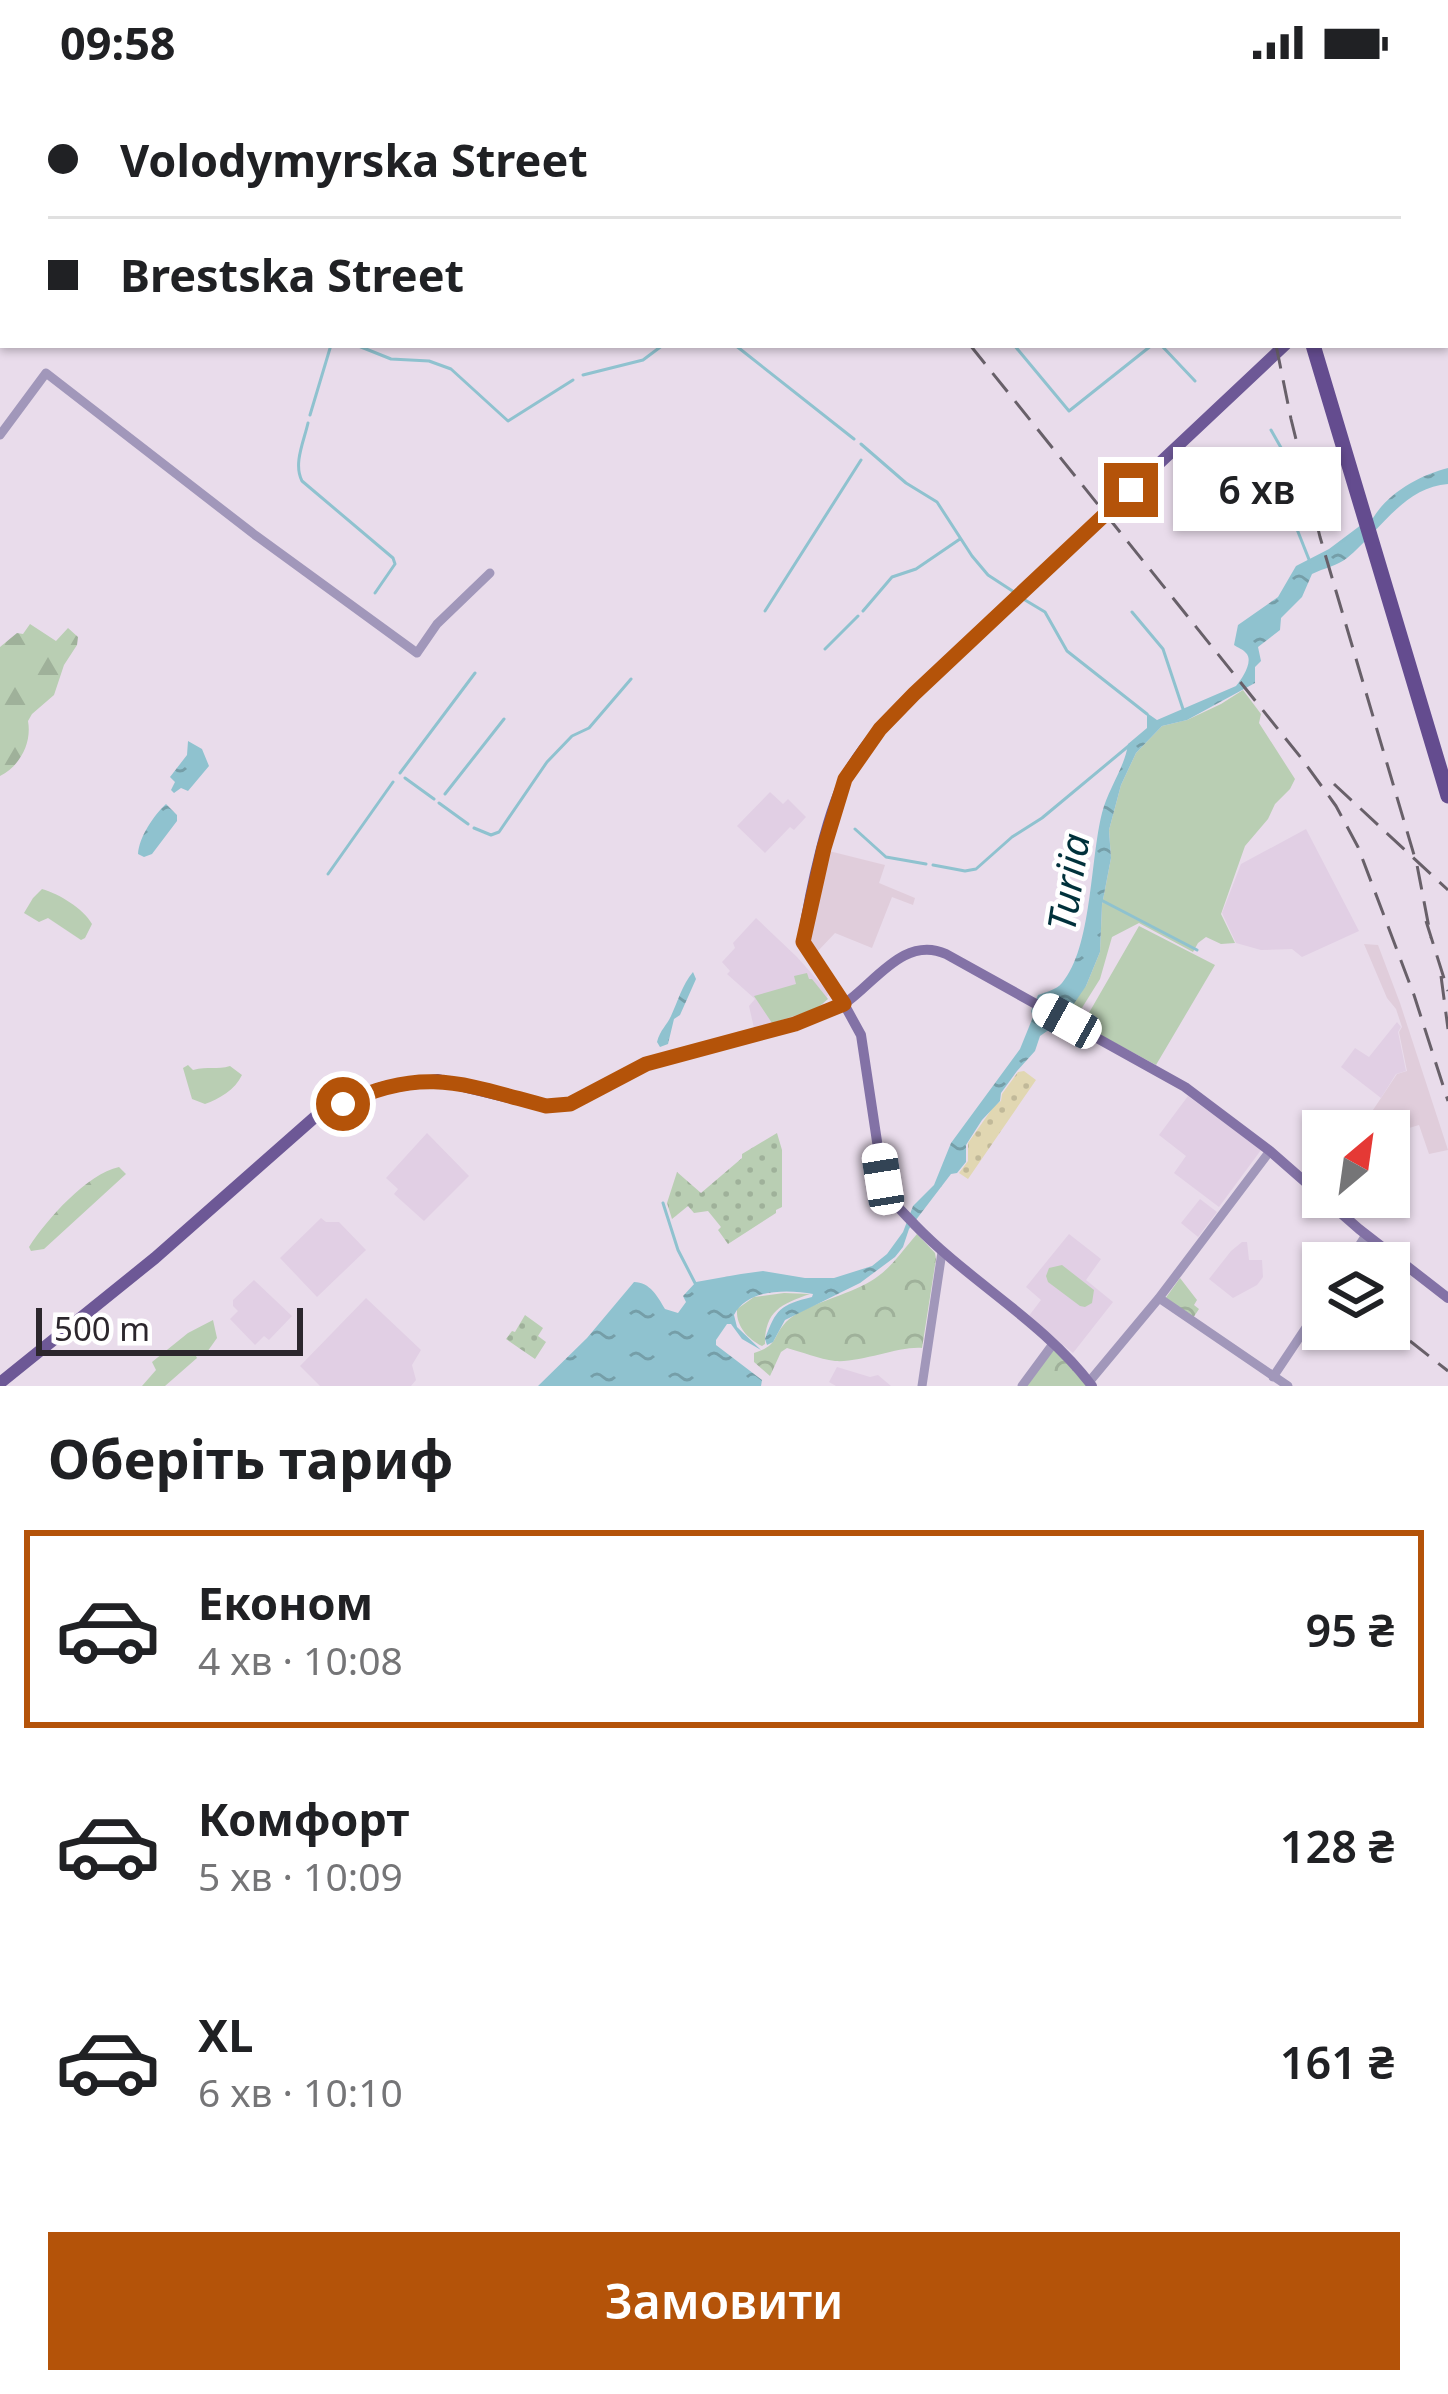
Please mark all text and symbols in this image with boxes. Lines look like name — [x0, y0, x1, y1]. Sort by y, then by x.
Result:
text: 09:58 — [60, 12, 176, 73]
text: Volodymyrska Street — [120, 129, 588, 190]
text: Brestska Street — [120, 244, 464, 305]
callout: 6 хв — [1173, 448, 1341, 532]
text: 6 хв — [1219, 462, 1295, 515]
route end — [1104, 463, 1158, 517]
water label: Turiia — [1033, 829, 1101, 935]
car — [1027, 988, 1107, 1054]
route start — [316, 1077, 370, 1131]
north arrow — [1302, 1110, 1410, 1218]
map controls — [1302, 1110, 1410, 1350]
car — [860, 1141, 906, 1217]
button: layers — [1302, 1242, 1410, 1350]
scale bar — [36, 1302, 303, 1355]
text: 500 m — [54, 1306, 150, 1351]
text: Оберіть тариф — [48, 1421, 453, 1495]
text: Економ — [198, 1572, 373, 1633]
icon: car — [54, 1575, 162, 1683]
text: 95 ₴ — [1305, 1599, 1394, 1660]
text: 4 хв · 10:08 — [198, 1633, 403, 1686]
text: Комфорт — [198, 1788, 409, 1849]
icon: car — [54, 1791, 162, 1899]
text: 128 ₴ — [1280, 1815, 1394, 1876]
text: 5 хв · 10:09 — [198, 1849, 403, 1902]
text: XL — [198, 2004, 253, 2065]
icon: car — [54, 2007, 162, 2115]
text: 161 ₴ — [1280, 2031, 1394, 2092]
text: 6 хв · 10:10 — [198, 2065, 403, 2118]
button: Замовити — [48, 2232, 1400, 2370]

